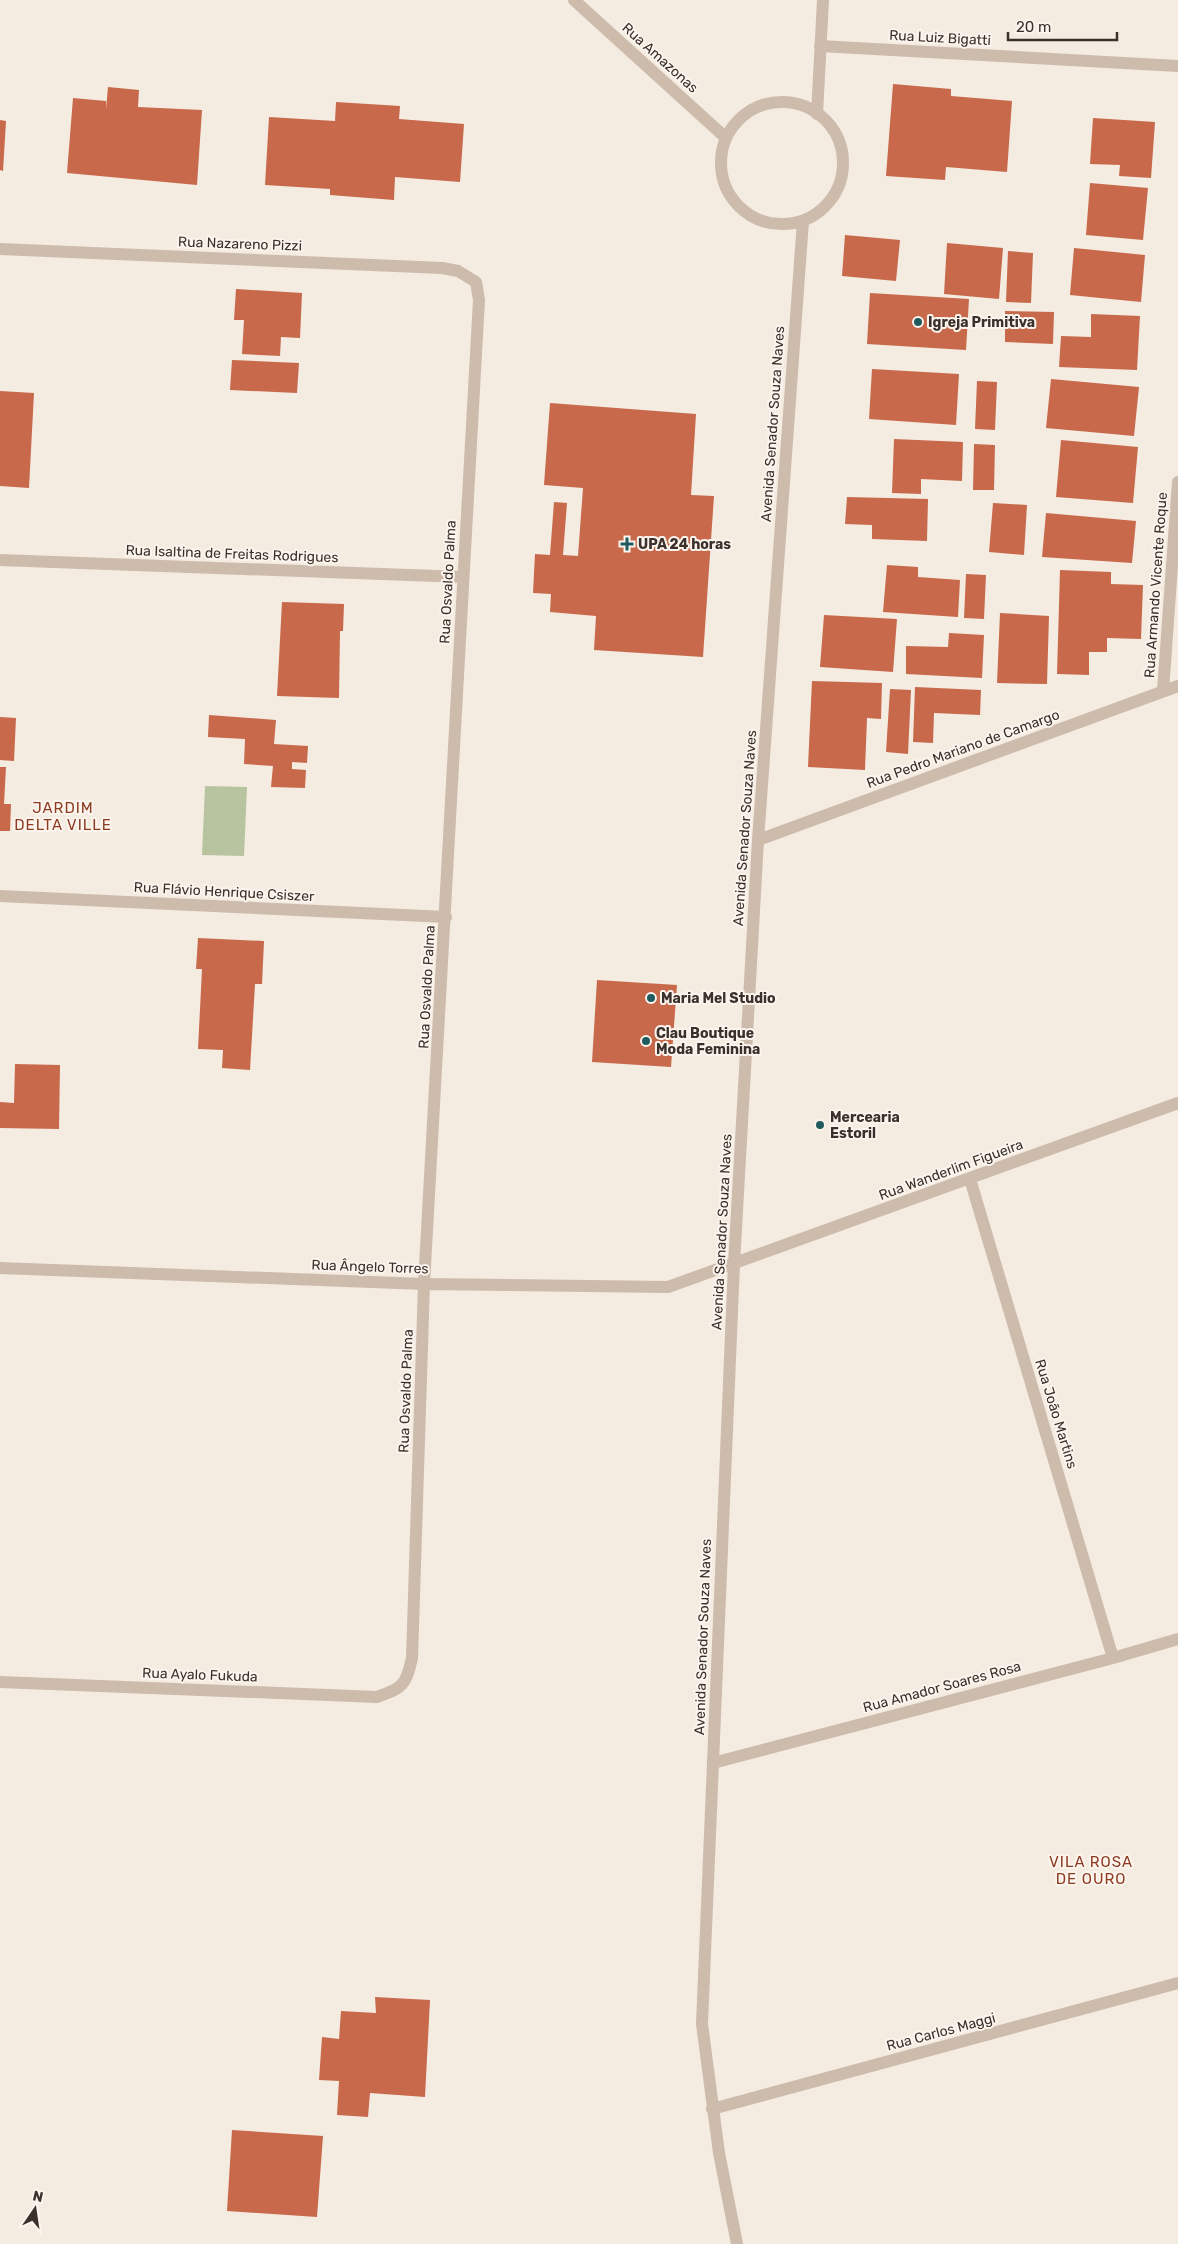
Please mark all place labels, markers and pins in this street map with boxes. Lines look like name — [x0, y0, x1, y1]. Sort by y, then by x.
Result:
place label: Igreja Primitiva — [928, 314, 1035, 331]
marker: Igreja Primitiva — [912, 316, 924, 328]
place label: UPA 24 horas — [638, 536, 731, 553]
marker: UPA 24 horas — [620, 537, 634, 551]
place label: Maria Mel Studio — [661, 990, 776, 1007]
marker: Maria Mel Studio — [645, 992, 657, 1004]
place label: Clau Boutique Moda Feminina — [656, 1025, 760, 1058]
marker: Clau Boutique Moda Feminina — [640, 1035, 652, 1047]
place label: Mercearia Estoril — [830, 1109, 900, 1142]
marker: Mercearia Estoril — [814, 1119, 826, 1131]

